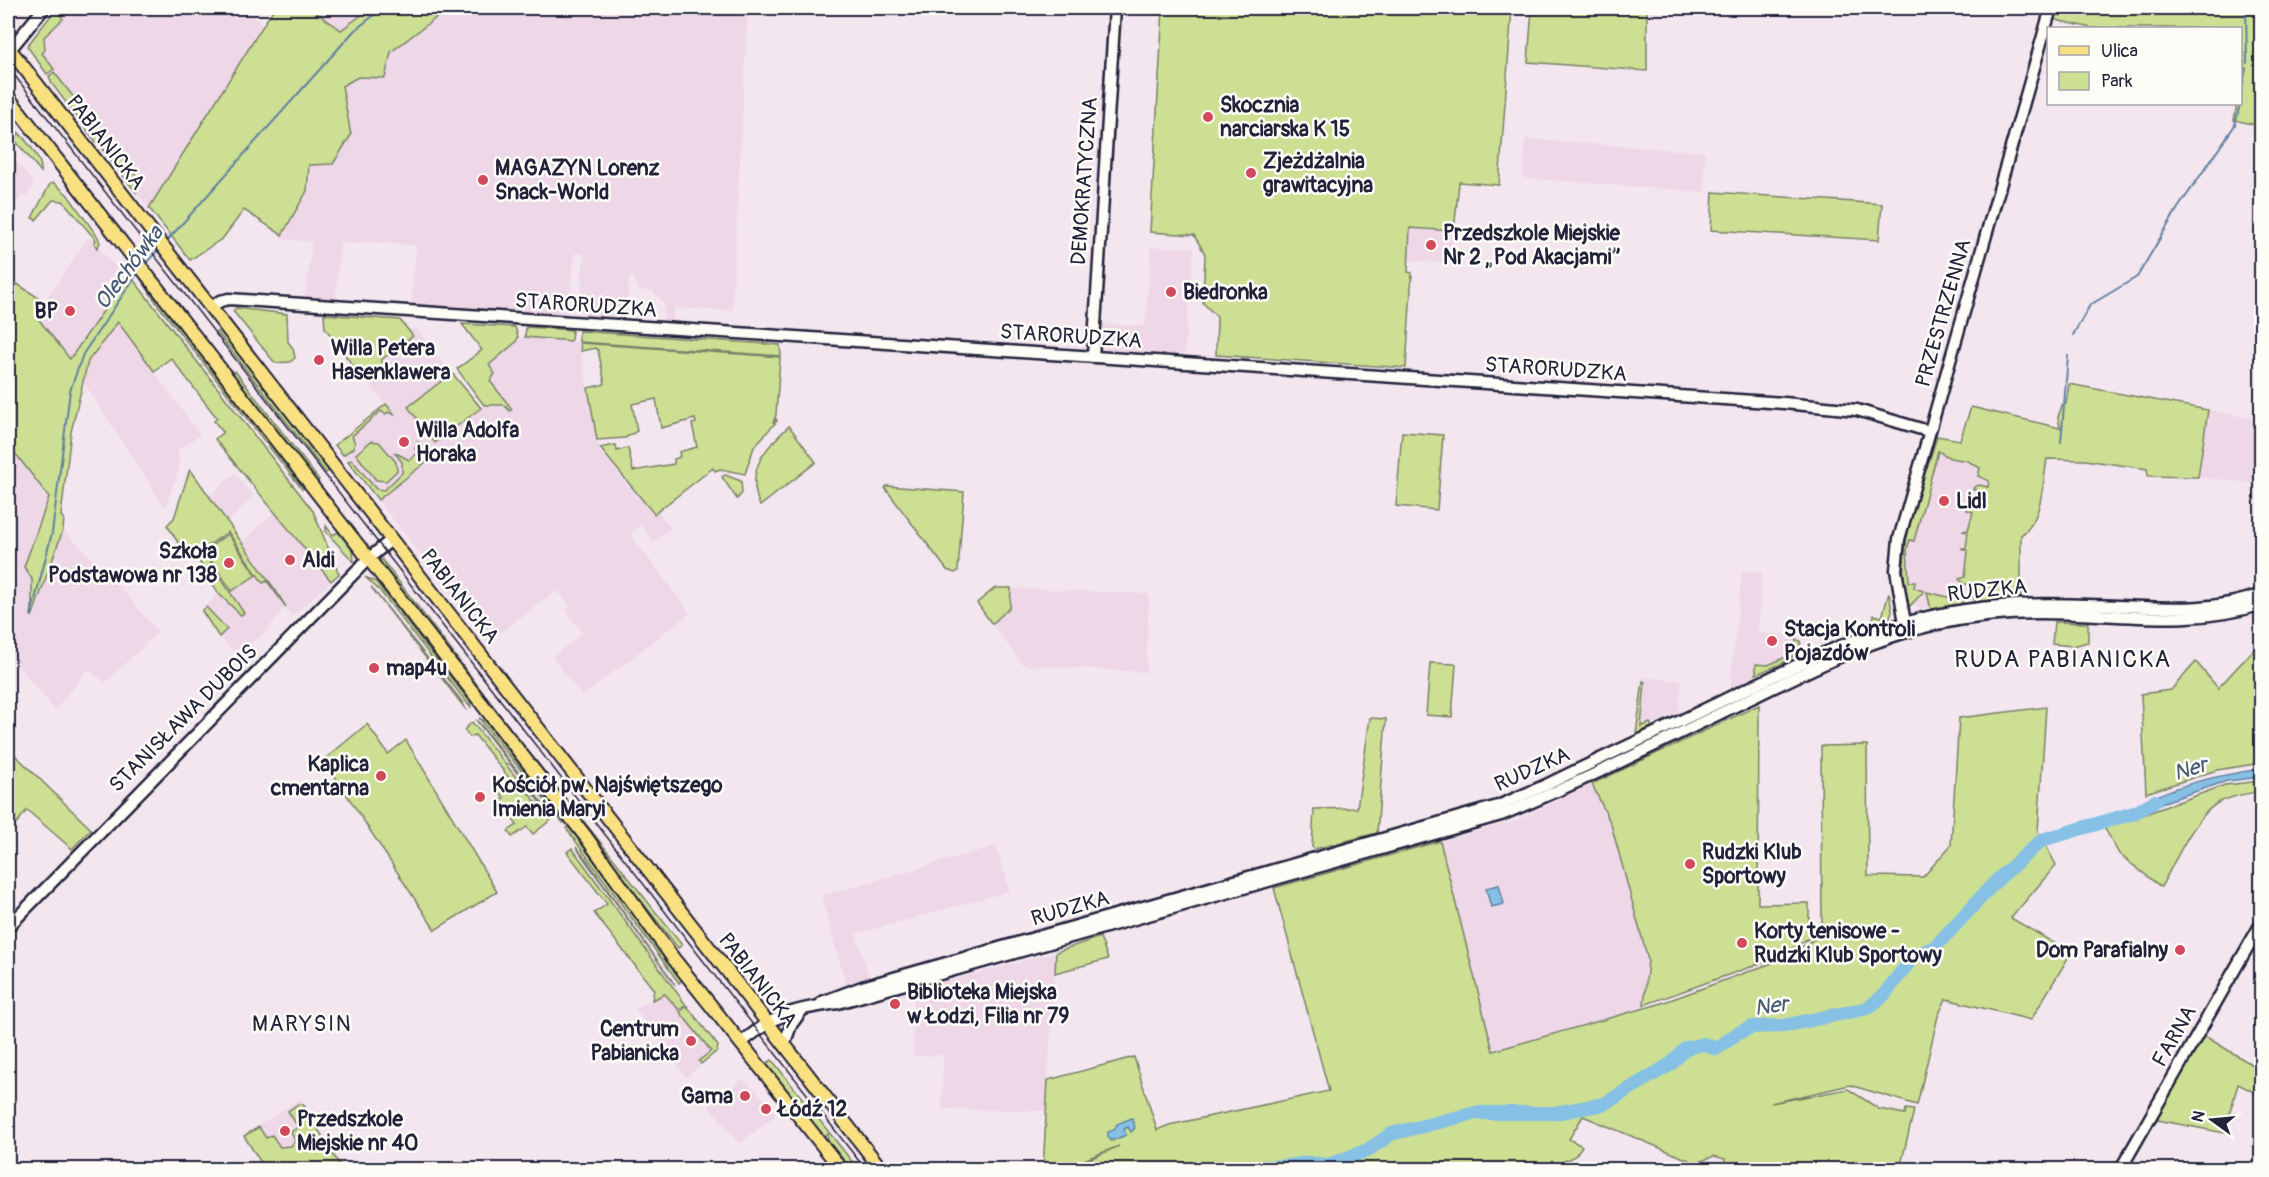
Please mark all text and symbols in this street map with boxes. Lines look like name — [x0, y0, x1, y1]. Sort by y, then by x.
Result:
legend — [2047, 27, 2242, 105]
text: Ulica — [2101, 40, 2138, 63]
text: Park — [2101, 70, 2133, 93]
street label: PABIANICKA — [60, 89, 151, 195]
place label: Skocznia narciarska K 15 — [1220, 92, 1350, 143]
street label: DEMOKRATYCZNA — [1065, 96, 1104, 266]
marker: Skocznia narciarska K 15 — [1201, 110, 1215, 124]
place label: Zjeżdżalnia grawitacyjna — [1263, 148, 1373, 199]
place label: MAGAZYN Lorenz Snack-World — [495, 155, 660, 206]
marker: Zjeżdżalnia grawitacyjna — [1244, 166, 1258, 180]
marker: MAGAZYN Lorenz Snack-World — [476, 173, 490, 187]
water label: Olechówka — [88, 219, 170, 315]
place label: Przedszkole Miejskie Nr 2 „Pod Akacjami” — [1443, 220, 1620, 271]
street label: PRZESTRZENNA — [1909, 236, 1978, 390]
marker: Przedszkole Miejskie Nr 2 „Pod Akacjami” — [1424, 238, 1438, 252]
place label: Biedronka — [1183, 279, 1268, 306]
marker: Biedronka — [1164, 285, 1178, 299]
street label: STARORUDZKA — [514, 287, 658, 324]
place label: BP — [35, 298, 58, 325]
marker: BP — [63, 304, 77, 318]
street label: STARORUDZKA — [999, 318, 1143, 355]
place label: Willa Petera Hasenklawera — [331, 335, 451, 386]
street label: STARORUDZKA — [1484, 351, 1628, 388]
marker: Willa Petera Hasenklawera — [312, 353, 326, 367]
place label: Willa Adolfa Horaka — [416, 417, 519, 468]
marker: Willa Adolfa Horaka — [397, 435, 411, 449]
place label: Lidl — [1956, 488, 1987, 515]
marker: Lidl — [1937, 494, 1951, 508]
place label: Szkoła Podstawowa nr 138 — [48, 538, 217, 589]
street label: PABIANICKA — [414, 543, 505, 649]
place label: Aldi — [302, 547, 335, 574]
marker: Aldi — [283, 553, 297, 567]
marker: Szkoła Podstawowa nr 138 — [222, 556, 236, 570]
street label: RUDZKA — [1946, 573, 2028, 608]
place label: Stacja Kontroli Pojazdów — [1784, 616, 1916, 667]
marker: Stacja Kontroli Pojazdów — [1765, 634, 1779, 648]
street label: STANISŁAWA DUBOIS — [103, 638, 263, 798]
district label: RUDA PABIANICKA — [1954, 645, 2172, 674]
place label: map4u — [386, 655, 447, 682]
marker: map4u — [367, 661, 381, 675]
street label: RUDZKA — [1490, 741, 1574, 798]
water label: Ner — [2170, 750, 2213, 787]
place label: Kaplica cmentarna — [270, 751, 369, 802]
marker: Kaplica cmentarna — [374, 769, 388, 783]
place label: Kościół pw. Najświętszego Imienia Maryi — [492, 772, 723, 823]
marker: Kościół pw. Najświętszego Imienia Maryi — [473, 790, 487, 804]
place label: Rudzki Klub Sportowy — [1702, 839, 1802, 890]
marker: Rudzki Klub Sportowy — [1683, 857, 1697, 871]
street label: RUDZKA — [1028, 884, 1112, 932]
place label: Korty tenisowe - Rudzki Klub Sportowy — [1754, 918, 1942, 969]
street label: PABIANICKA — [712, 927, 803, 1033]
marker: Korty tenisowe - Rudzki Klub Sportowy — [1735, 936, 1749, 950]
place label: Dom Parafialny — [2036, 937, 2168, 964]
marker: Dom Parafialny — [2173, 943, 2187, 957]
place label: Biblioteka Miejska w Łodzi, Filia nr 79 — [907, 979, 1069, 1030]
water label: Ner — [1753, 989, 1793, 1022]
marker: Biblioteka Miejska w Łodzi, Filia nr 79 — [888, 997, 902, 1011]
street label: FARNA — [2146, 1001, 2203, 1072]
district label: MARYSIN — [252, 1010, 352, 1038]
place label: Centrum Pabianicka — [590, 1016, 679, 1067]
marker: Centrum Pabianicka — [684, 1034, 698, 1048]
place label: Gama — [681, 1083, 733, 1110]
marker: Gama — [738, 1089, 752, 1103]
north arrow — [2182, 1090, 2242, 1150]
place label: Łódź 12 — [776, 1096, 847, 1123]
marker: Łódź 12 — [759, 1102, 773, 1116]
place label: Przedszkole Miejskie nr 40 — [297, 1106, 418, 1157]
text: N — [2187, 1108, 2210, 1124]
marker: Przedszkole Miejskie nr 40 — [278, 1124, 292, 1138]

